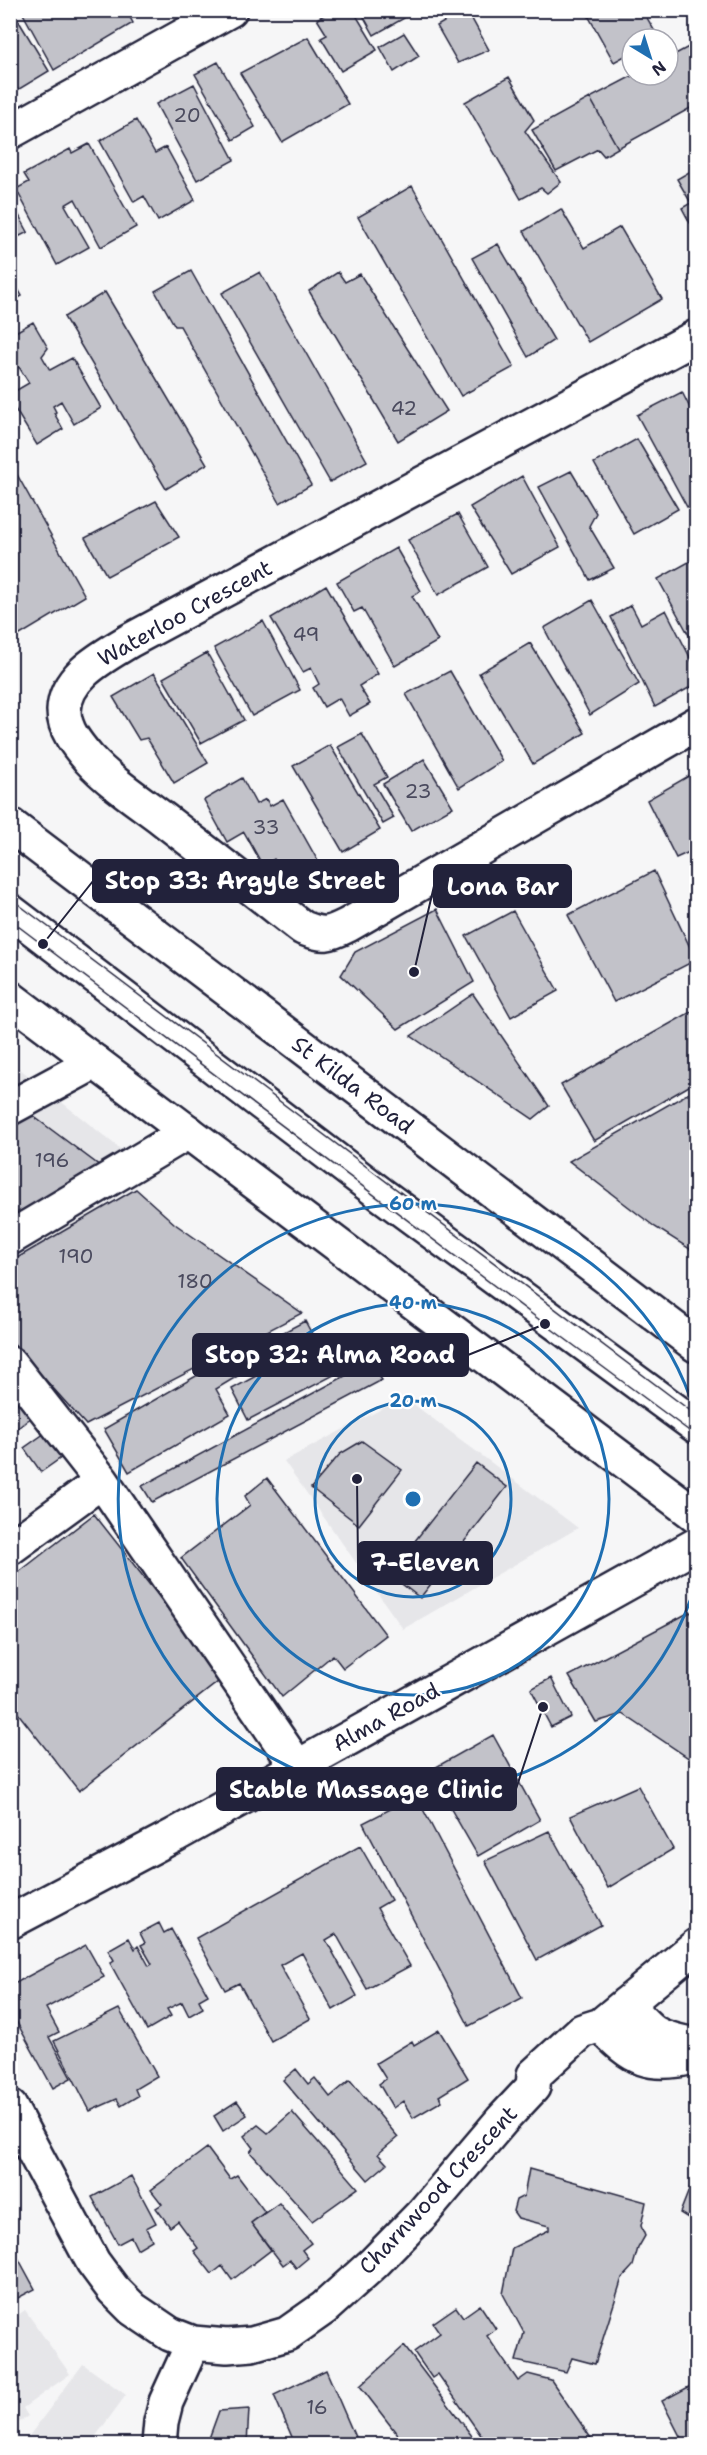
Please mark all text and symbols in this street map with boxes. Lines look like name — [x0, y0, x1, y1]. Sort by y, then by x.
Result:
north arrow — [620, 27, 680, 87]
text: N — [647, 56, 670, 81]
house number: 20 — [173, 102, 201, 128]
house number: 42 — [391, 395, 417, 421]
street label: Waterloo Crescent — [93, 553, 277, 673]
house number: 49 — [292, 621, 320, 647]
house number: 23 — [405, 778, 431, 804]
house number: 33 — [253, 814, 279, 840]
callout: Stop 33: Argyle Street — [93, 860, 398, 902]
text: Stop 33: Argyle Street — [105, 865, 386, 897]
callout: Lona Bar — [434, 865, 571, 907]
text: Lona Bar — [447, 871, 559, 903]
street label: St Kilda Road — [286, 1030, 420, 1141]
house number: 196 — [34, 1147, 70, 1173]
text: 60 m — [389, 1192, 437, 1216]
house number: 190 — [58, 1243, 94, 1269]
house number: 180 — [177, 1268, 213, 1294]
text: 40 m — [389, 1291, 437, 1315]
callout: Stop 32: Alma Road — [193, 1334, 468, 1376]
text: Stop 32: Alma Road — [205, 1339, 455, 1371]
text: 20 m — [389, 1389, 437, 1413]
centre of rings — [403, 1489, 423, 1509]
callout: 7-Eleven — [358, 1542, 492, 1584]
text: 7-Eleven — [370, 1547, 480, 1579]
street label: Alma Road — [327, 1676, 445, 1758]
callout: Stable Massage Clinic — [217, 1768, 516, 1810]
text: Stable Massage Clinic — [229, 1774, 503, 1806]
street label: Charnwood Crescent — [352, 2100, 524, 2280]
house number: 16 — [306, 2394, 328, 2420]

